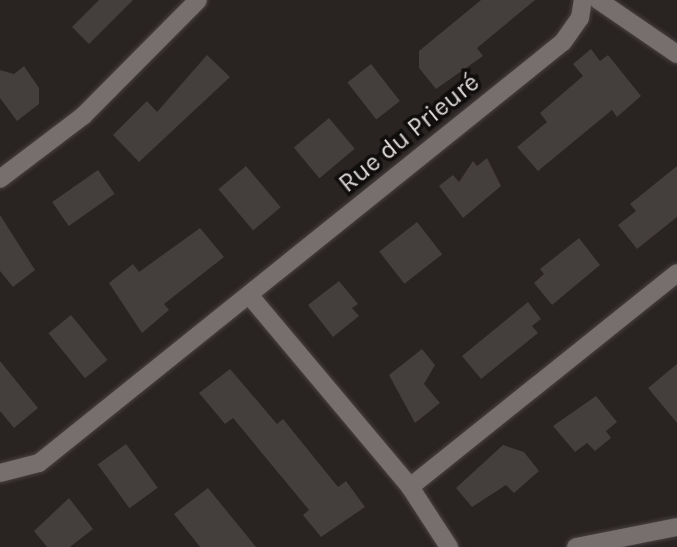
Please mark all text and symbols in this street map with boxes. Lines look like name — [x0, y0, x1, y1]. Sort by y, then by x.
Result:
street label: Rue du Prieuré — [332, 67, 486, 199]

